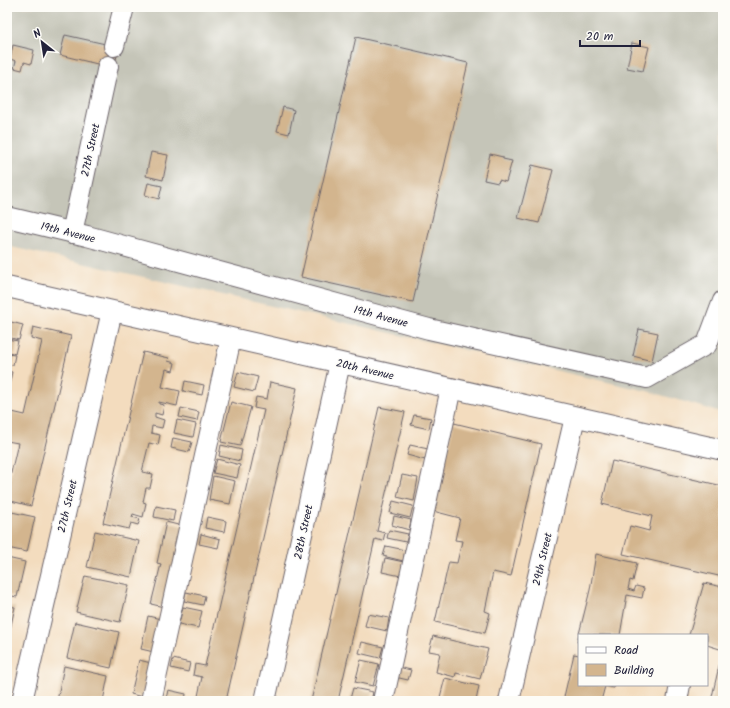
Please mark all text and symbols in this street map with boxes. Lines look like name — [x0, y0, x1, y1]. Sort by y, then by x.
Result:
north arrow — [22, 22, 62, 62]
scale bar — [580, 22, 640, 48]
text: N — [30, 25, 45, 44]
text: 20 m — [586, 27, 614, 46]
street label: 27th Street — [77, 121, 106, 178]
street label: 19th Avenue — [39, 217, 97, 248]
street label: 19th Avenue — [351, 301, 410, 333]
street label: 20th Avenue — [334, 355, 396, 385]
street label: 27th Street — [53, 477, 83, 535]
street label: 28th Street — [289, 502, 319, 561]
street label: 29th Street — [528, 530, 558, 588]
legend — [578, 634, 708, 686]
text: Road — [614, 641, 639, 660]
text: Building — [614, 661, 654, 680]

